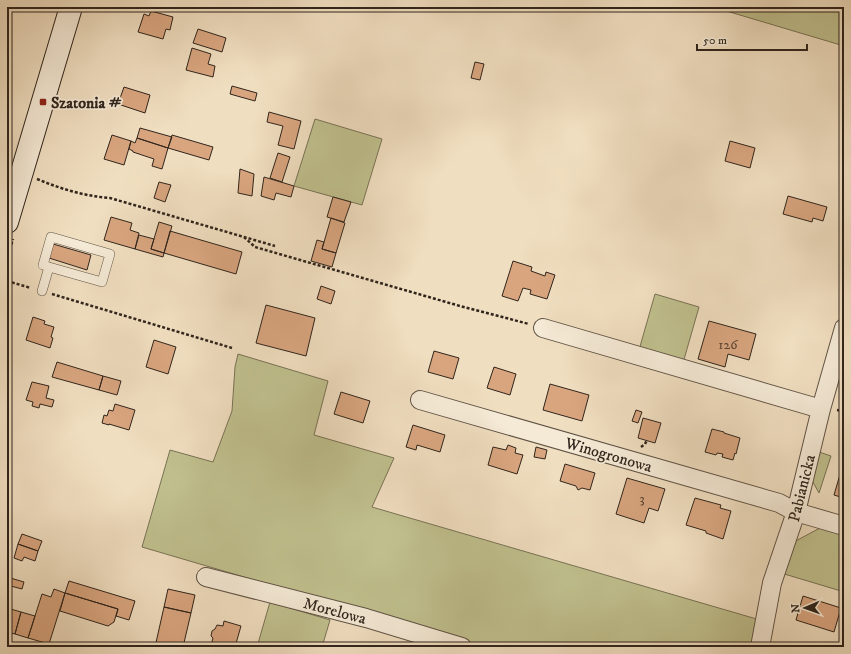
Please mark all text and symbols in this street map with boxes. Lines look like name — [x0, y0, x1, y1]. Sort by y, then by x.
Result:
scale bar — [697, 26, 807, 52]
text: 50 m — [703, 33, 727, 48]
place label: Szatonia # — [51, 93, 122, 113]
marker: Szatonia # — [38, 97, 48, 107]
house number: 126 — [718, 336, 738, 354]
street label: Winogronowa — [562, 433, 655, 477]
street label: Pabianicka — [784, 452, 820, 524]
house number: 3 — [639, 490, 645, 508]
north arrow — [785, 588, 825, 628]
street label: Morelowa — [301, 593, 369, 629]
text: N — [789, 604, 803, 613]

